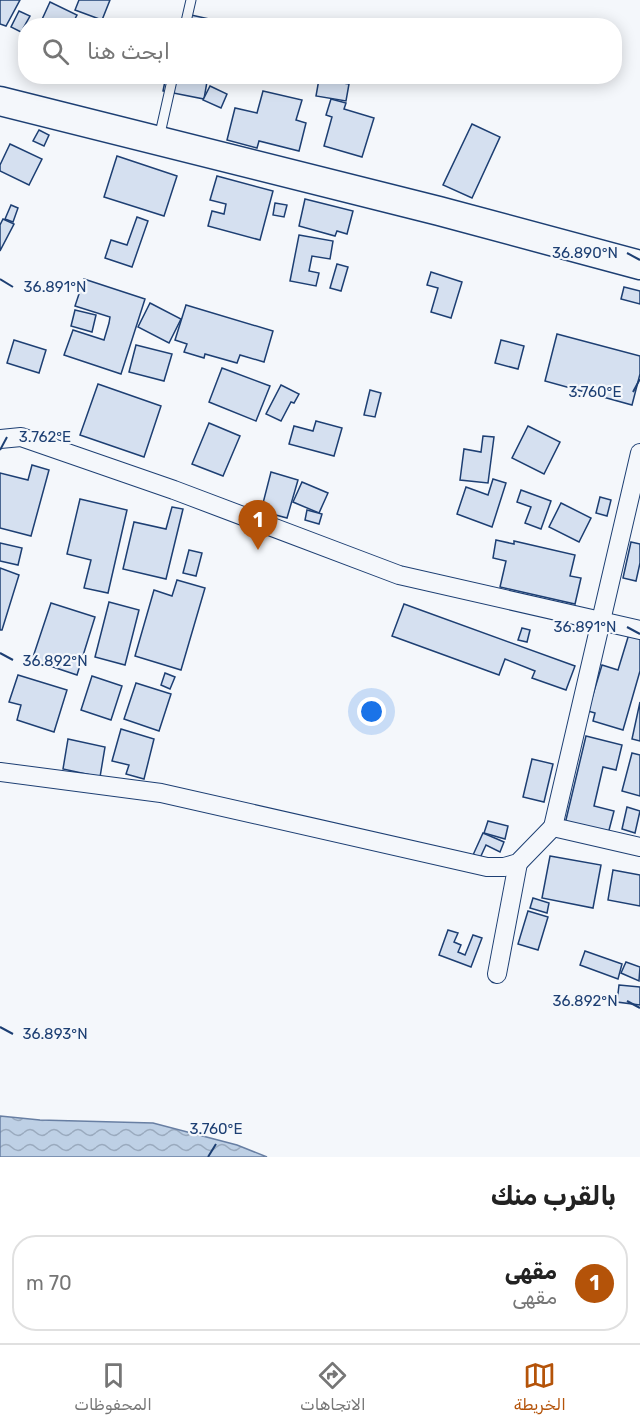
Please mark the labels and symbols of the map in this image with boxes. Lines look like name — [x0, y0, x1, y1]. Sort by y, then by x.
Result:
text: 36.890°N — [552, 244, 618, 262]
text: 36.891°N — [24, 278, 86, 296]
text: 3.760°E — [568, 383, 622, 401]
text: 3.762°E — [19, 428, 71, 446]
pin: 1 — [238, 500, 278, 550]
text: 36.891°N — [554, 618, 616, 636]
text: 36.892°N — [22, 652, 88, 670]
your location — [357, 697, 386, 726]
text: 36.892°N — [552, 992, 618, 1010]
text: 36.893°N — [22, 1025, 88, 1043]
text: 3.760°E — [189, 1120, 243, 1138]

